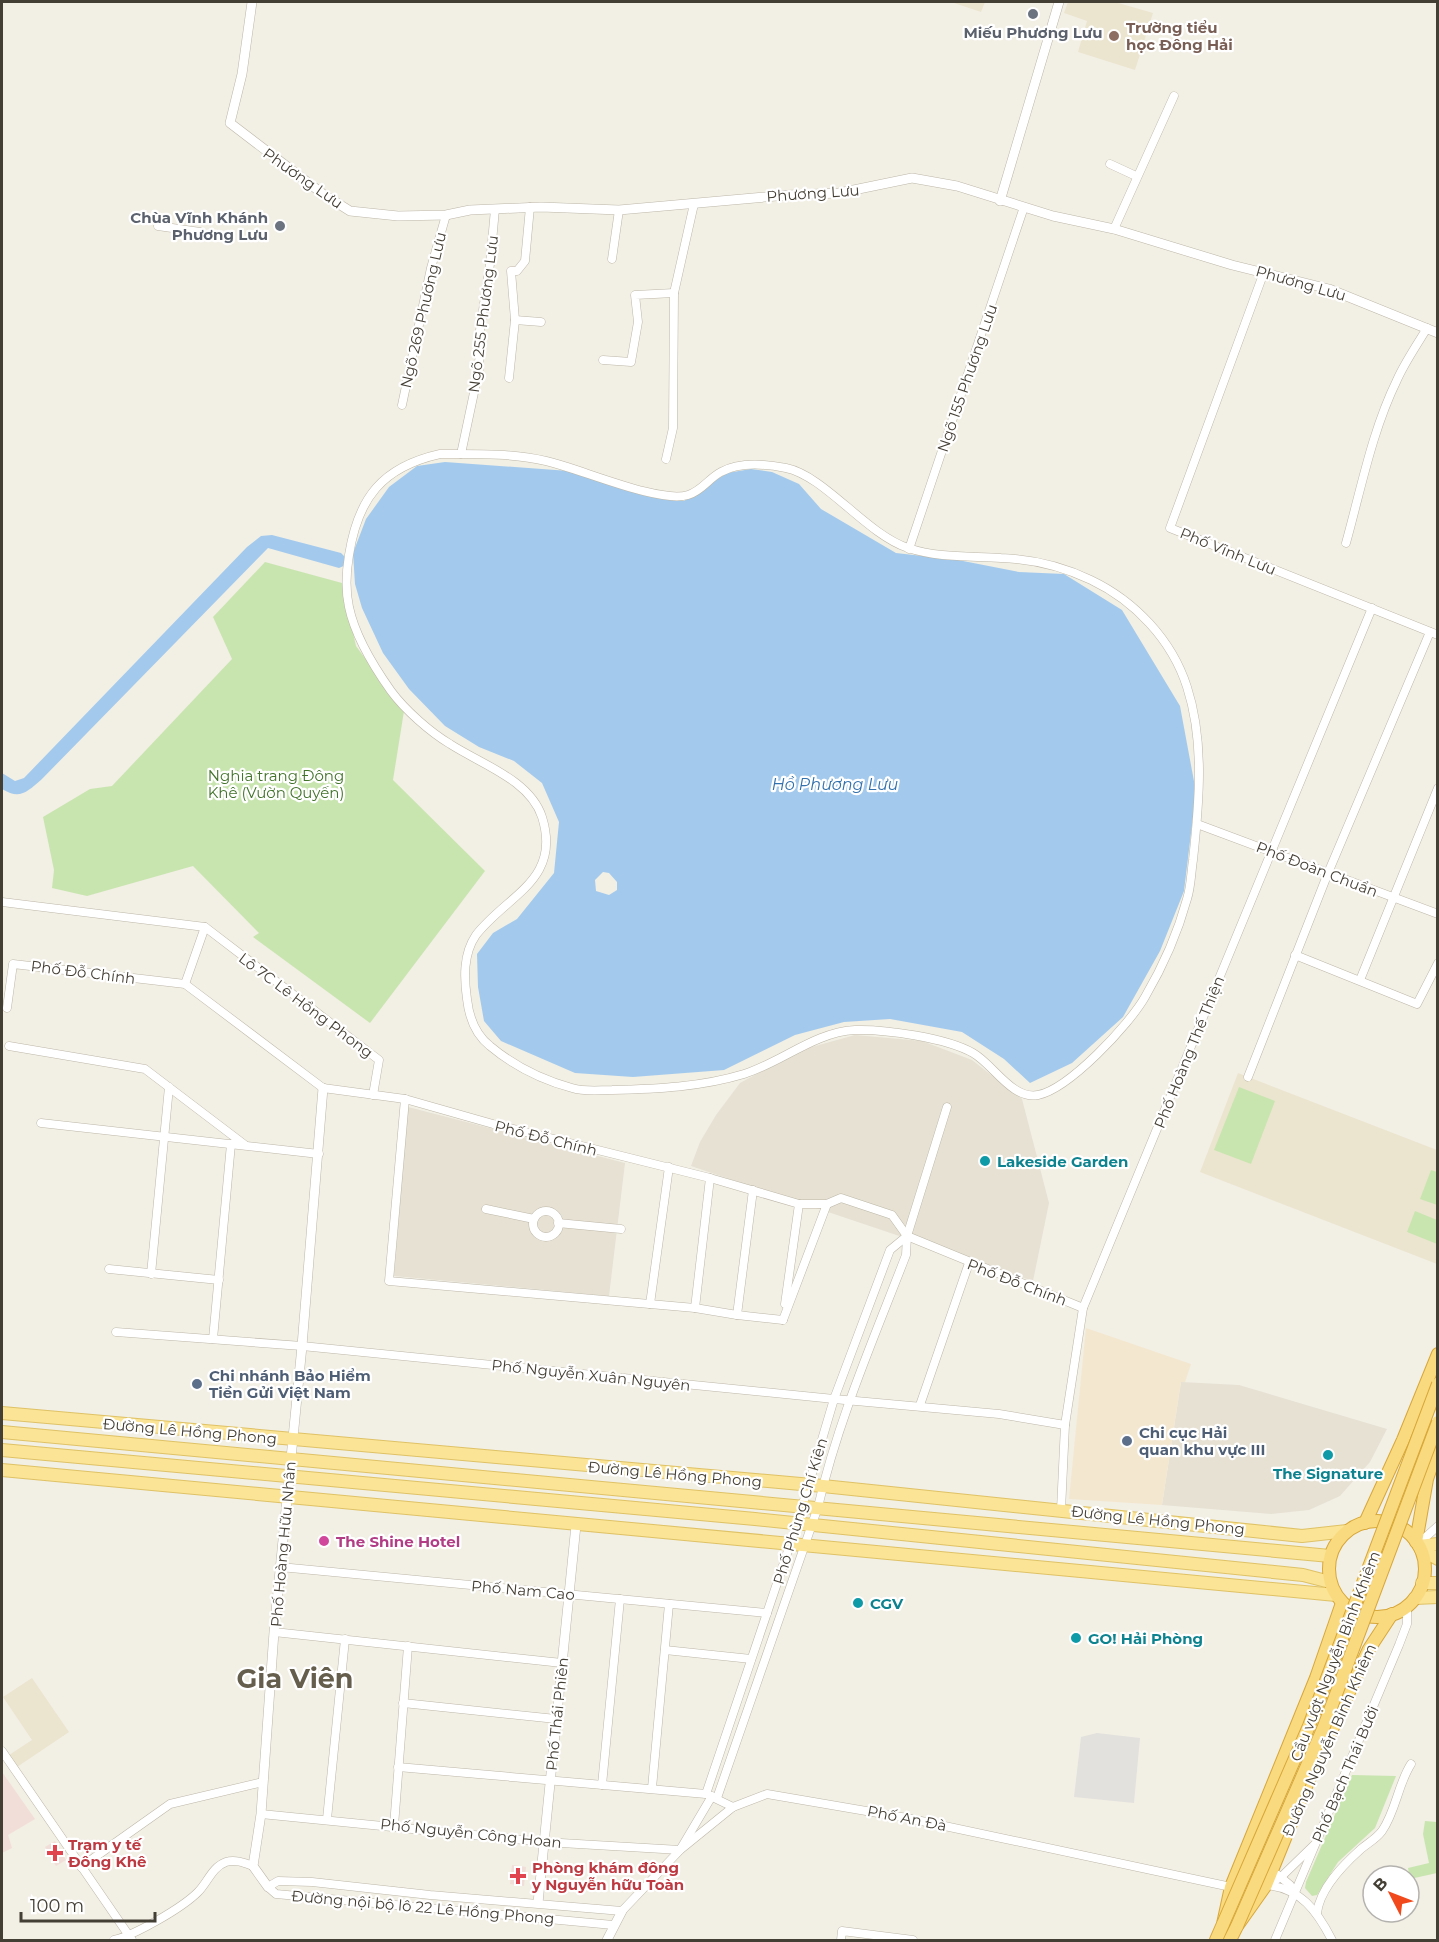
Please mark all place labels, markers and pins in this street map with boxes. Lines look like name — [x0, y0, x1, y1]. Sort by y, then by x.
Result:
marker: Miếu Phương Lưu — [1026, 7, 1040, 21]
place label: Trường tiểu học Đông Hải — [1126, 18, 1233, 54]
place label: Miếu Phương Lưu — [963, 23, 1103, 42]
marker: Trường tiểu học Đông Hải — [1107, 29, 1121, 43]
place label: Chùa Vĩnh Khánh Phương Lưu — [130, 208, 268, 244]
marker: Chùa Vĩnh Khánh Phương Lưu — [273, 219, 287, 233]
place label: Lakeside Garden — [997, 1152, 1128, 1171]
marker: Lakeside Garden — [978, 1154, 992, 1168]
place label: Chi nhánh Bảo Hiểm Tiền Gửi Việt Nam — [209, 1366, 371, 1402]
marker: Chi nhánh Bảo Hiểm Tiền Gửi Việt Nam — [190, 1377, 204, 1391]
place label: Chi cục Hải quan khu vực III — [1139, 1423, 1265, 1459]
marker: Chi cục Hải quan khu vực III — [1120, 1434, 1134, 1448]
marker: The Signature — [1321, 1448, 1335, 1462]
place label: The Signature — [1273, 1464, 1383, 1483]
place label: The Shine Hotel — [336, 1532, 460, 1551]
marker: The Shine Hotel — [317, 1534, 331, 1548]
place label: CGV — [870, 1594, 904, 1613]
marker: CGV — [851, 1596, 865, 1610]
place label: GO! Hải Phòng — [1088, 1629, 1203, 1648]
marker: GO! Hải Phòng — [1069, 1631, 1083, 1645]
place label: Trạm y tế Đông Khê — [68, 1835, 147, 1871]
marker: Trạm y tế Đông Khê — [46, 1844, 64, 1862]
place label: Phòng khám đông y Nguyễn hữu Toàn — [531, 1858, 684, 1894]
marker: Phòng khám đông y Nguyễn hữu Toàn — [509, 1867, 527, 1885]

